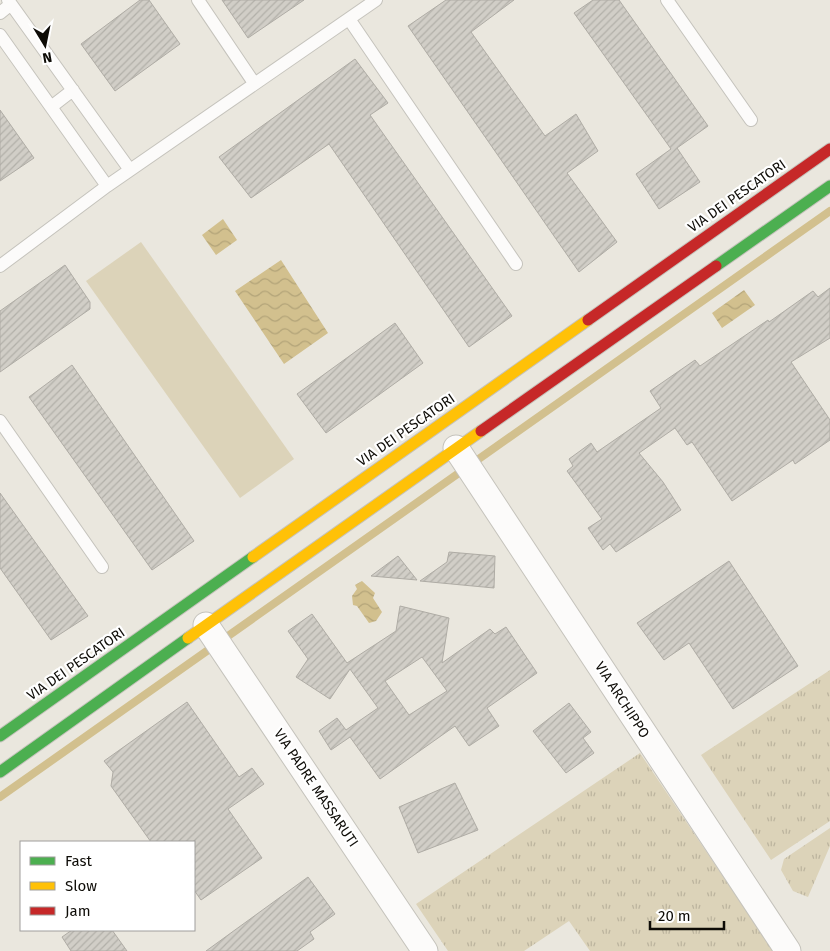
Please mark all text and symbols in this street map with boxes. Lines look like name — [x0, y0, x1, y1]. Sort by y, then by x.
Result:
north arrow — [20, 20, 70, 70]
text: N — [41, 48, 53, 66]
street label: VIA DEI PESCATORI — [685, 156, 789, 236]
street label: VIA DEI PESCATORI — [354, 390, 458, 470]
street label: VIA DEI PESCATORI — [24, 624, 128, 704]
street label: VIA ARCHIPPO — [591, 659, 653, 741]
street label: VIA PADRE MASSARUTI — [270, 726, 362, 850]
legend — [20, 841, 195, 931]
text: Fast — [65, 852, 92, 870]
text: Slow — [65, 877, 97, 895]
scale bar — [650, 898, 724, 930]
text: Jam — [65, 902, 91, 920]
text: 20 m — [658, 907, 691, 925]

